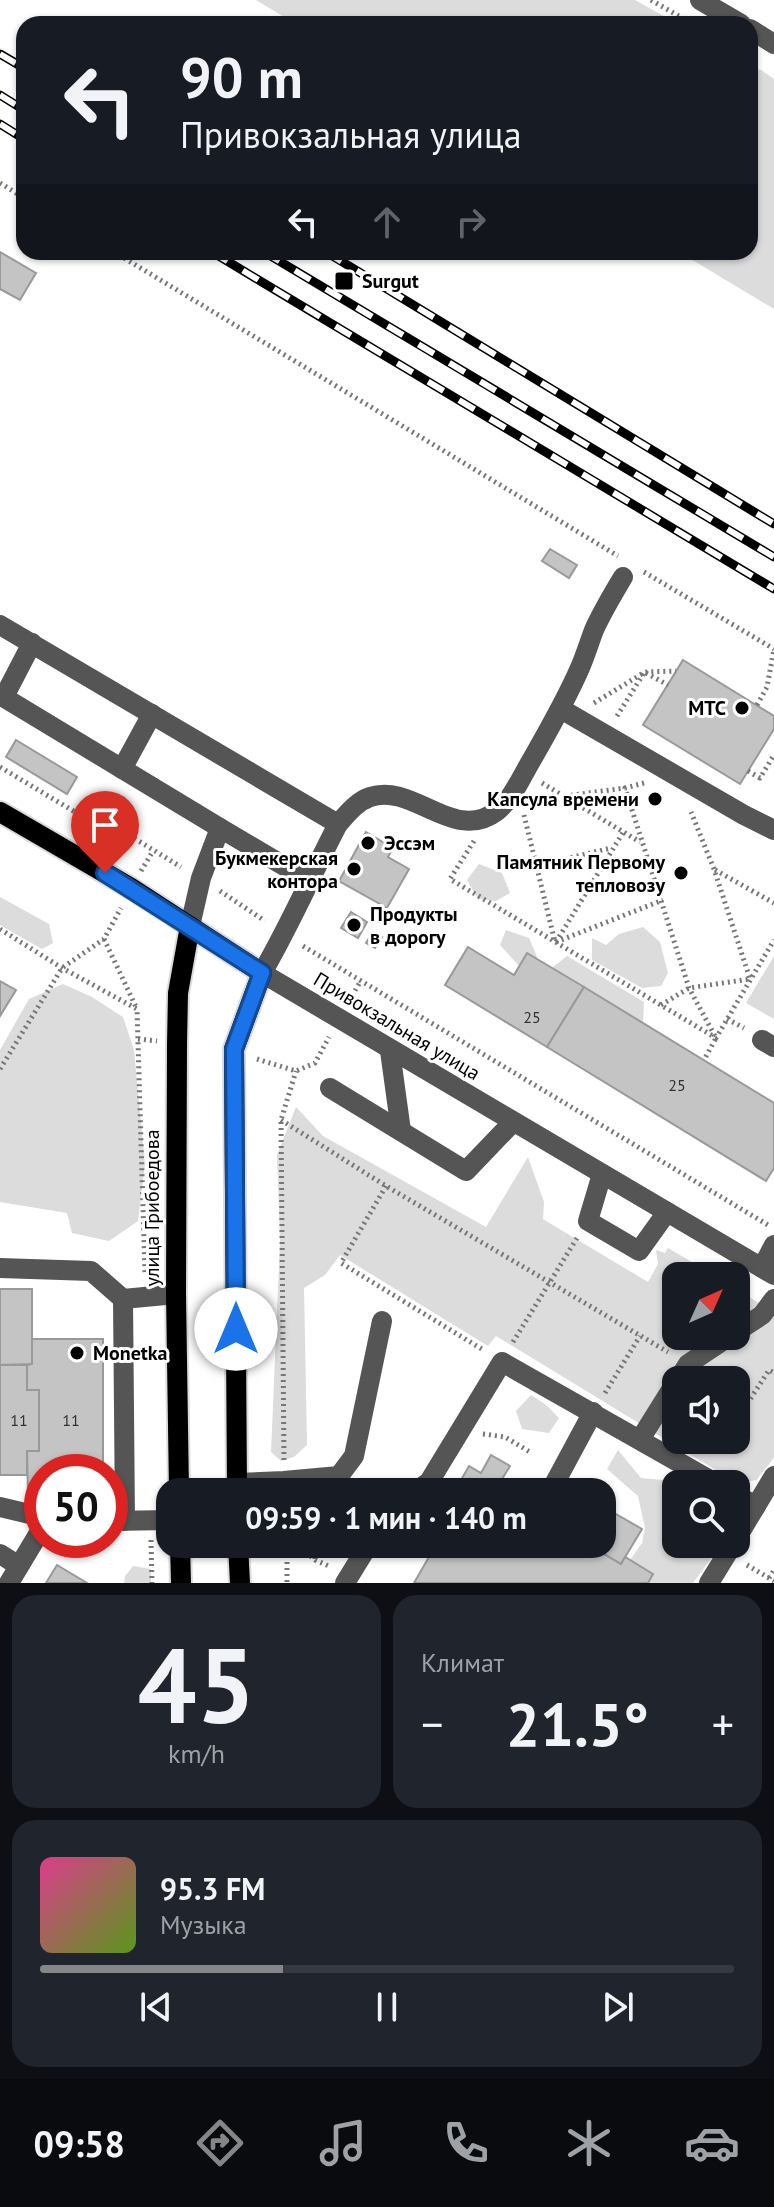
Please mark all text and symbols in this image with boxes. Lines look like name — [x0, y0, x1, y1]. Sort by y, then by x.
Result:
text: 90 m — [180, 41, 303, 113]
icon: left — [48, 48, 152, 152]
text: Привокзальная улица — [180, 111, 522, 158]
icon: left — [281, 200, 325, 244]
icon: ahead — [365, 200, 409, 244]
icon: right — [449, 200, 493, 244]
place label: Surgut — [362, 268, 419, 294]
marker: Surgut — [333, 270, 355, 292]
place label: МТС — [688, 695, 726, 721]
marker: МТС — [733, 699, 751, 717]
place label: Капсула времени — [487, 786, 639, 812]
marker: Капсула времени — [646, 790, 664, 808]
pin — [71, 791, 139, 873]
icon: arrive — [83, 803, 127, 847]
place label: Эссэм — [384, 830, 435, 856]
marker: Эссэм — [359, 834, 377, 852]
place label: Букмекерская контора — [215, 845, 338, 894]
place label: Памятник Первому тепловозу — [497, 849, 665, 898]
marker: Букмекерская контора — [345, 860, 363, 878]
marker: Памятник Первому тепловозу — [672, 864, 690, 882]
place label: Продукты в дорогу — [370, 901, 457, 950]
marker: Продукты в дорогу — [345, 916, 363, 934]
street label: Привокзальная улица — [309, 966, 485, 1086]
house number: 25 — [523, 1007, 541, 1027]
house number: 25 — [668, 1075, 686, 1095]
street label: улица Грибоедова — [139, 1129, 165, 1287]
north arrow — [662, 1262, 750, 1350]
map controls — [662, 1262, 750, 1558]
position arrow — [194, 1287, 278, 1371]
place label: Monetka — [93, 1340, 168, 1366]
marker: Monetka — [68, 1344, 86, 1362]
button: sound — [662, 1366, 750, 1454]
house number: 11 — [10, 1410, 28, 1430]
house number: 11 — [62, 1410, 80, 1430]
speed limit sign: 50 — [24, 1454, 128, 1558]
button: search — [662, 1470, 750, 1558]
text: 09:59 · 1 мин · 140 m — [245, 1498, 527, 1537]
text: 45 — [138, 1617, 255, 1752]
text: Климат — [421, 1646, 504, 1679]
text: 21.5° — [506, 1685, 649, 1763]
text: − — [421, 1695, 443, 1752]
text: + — [712, 1695, 734, 1752]
text: km/h — [168, 1737, 225, 1770]
text: 95.3 FM — [160, 1869, 265, 1908]
text: Музыка — [160, 1908, 247, 1941]
icon: previous — [134, 1985, 178, 2029]
icon: pause — [365, 1985, 409, 2029]
icon: next — [596, 1985, 640, 2029]
icon: directions — [192, 2115, 248, 2171]
icon: music — [315, 2115, 371, 2171]
icon: phone — [438, 2115, 494, 2171]
icon: climate — [561, 2115, 617, 2171]
icon: car — [684, 2115, 740, 2171]
text: 09:58 — [34, 2120, 125, 2167]

